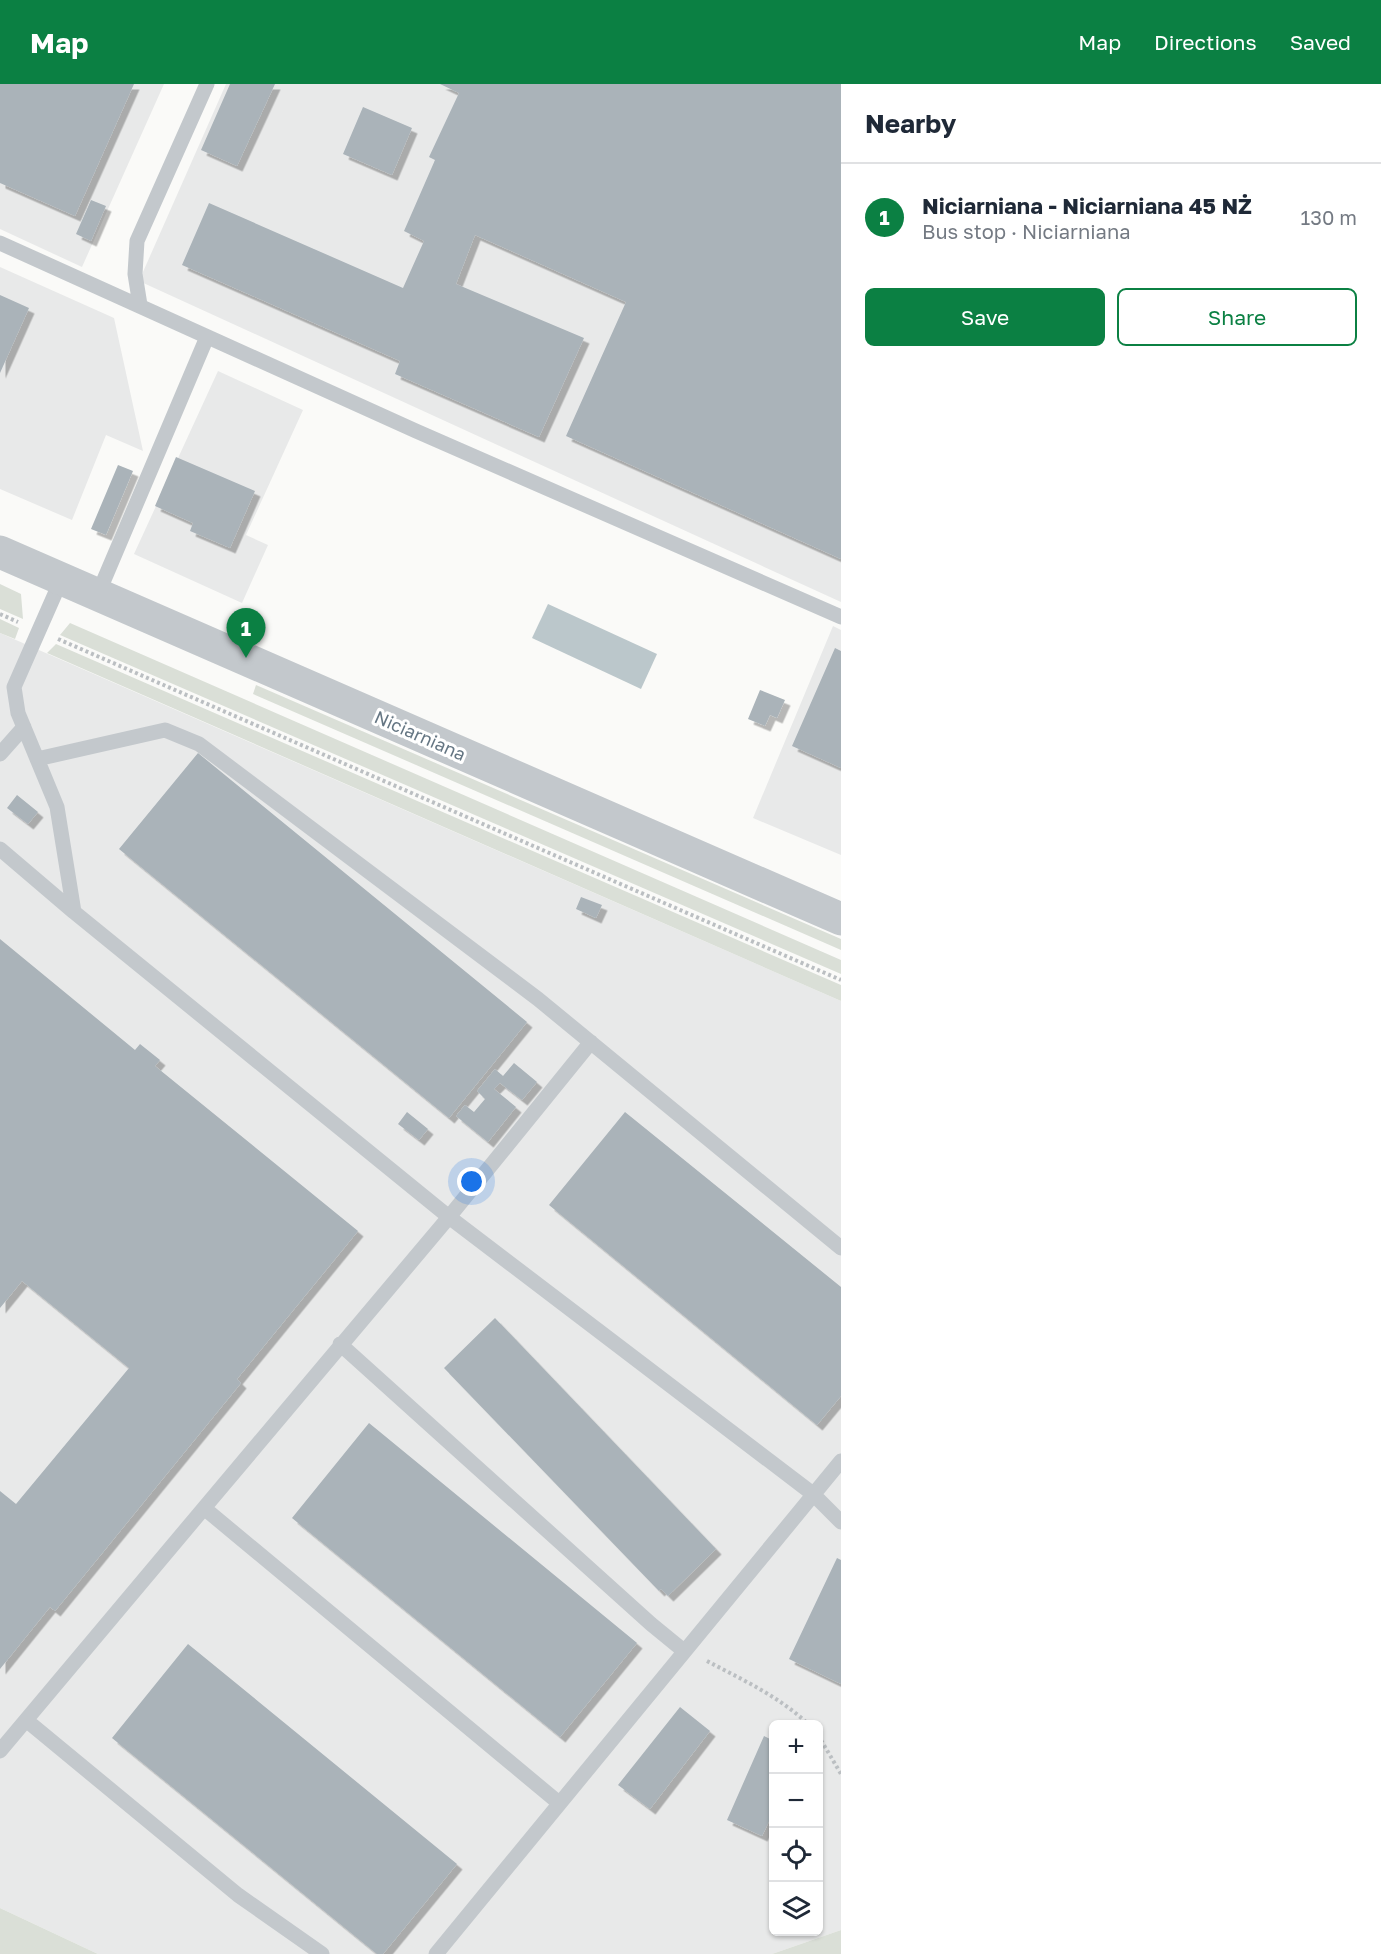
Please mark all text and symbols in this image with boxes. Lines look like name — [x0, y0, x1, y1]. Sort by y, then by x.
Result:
text: Map — [30, 26, 88, 59]
text: Map — [1078, 29, 1121, 55]
text: Directions — [1154, 29, 1257, 55]
text: Saved — [1290, 29, 1351, 55]
text: Nearby — [865, 108, 956, 139]
text: Niciarniana - Niciarniana 45 NŻ — [922, 192, 1252, 219]
text: 1 — [879, 205, 890, 229]
text: 130 m — [1301, 205, 1357, 229]
text: Bus stop · Niciarniana — [922, 219, 1130, 243]
button: Save — [865, 288, 1105, 346]
button: Share — [1117, 288, 1357, 346]
pin: 1 — [226, 608, 266, 658]
street label: Niciarniana — [371, 705, 469, 765]
your location — [457, 1167, 486, 1196]
map controls — [769, 1720, 823, 1936]
button: + — [769, 1720, 823, 1774]
button: − — [769, 1774, 823, 1828]
button: locate — [769, 1828, 823, 1882]
button: layers — [769, 1882, 823, 1936]

